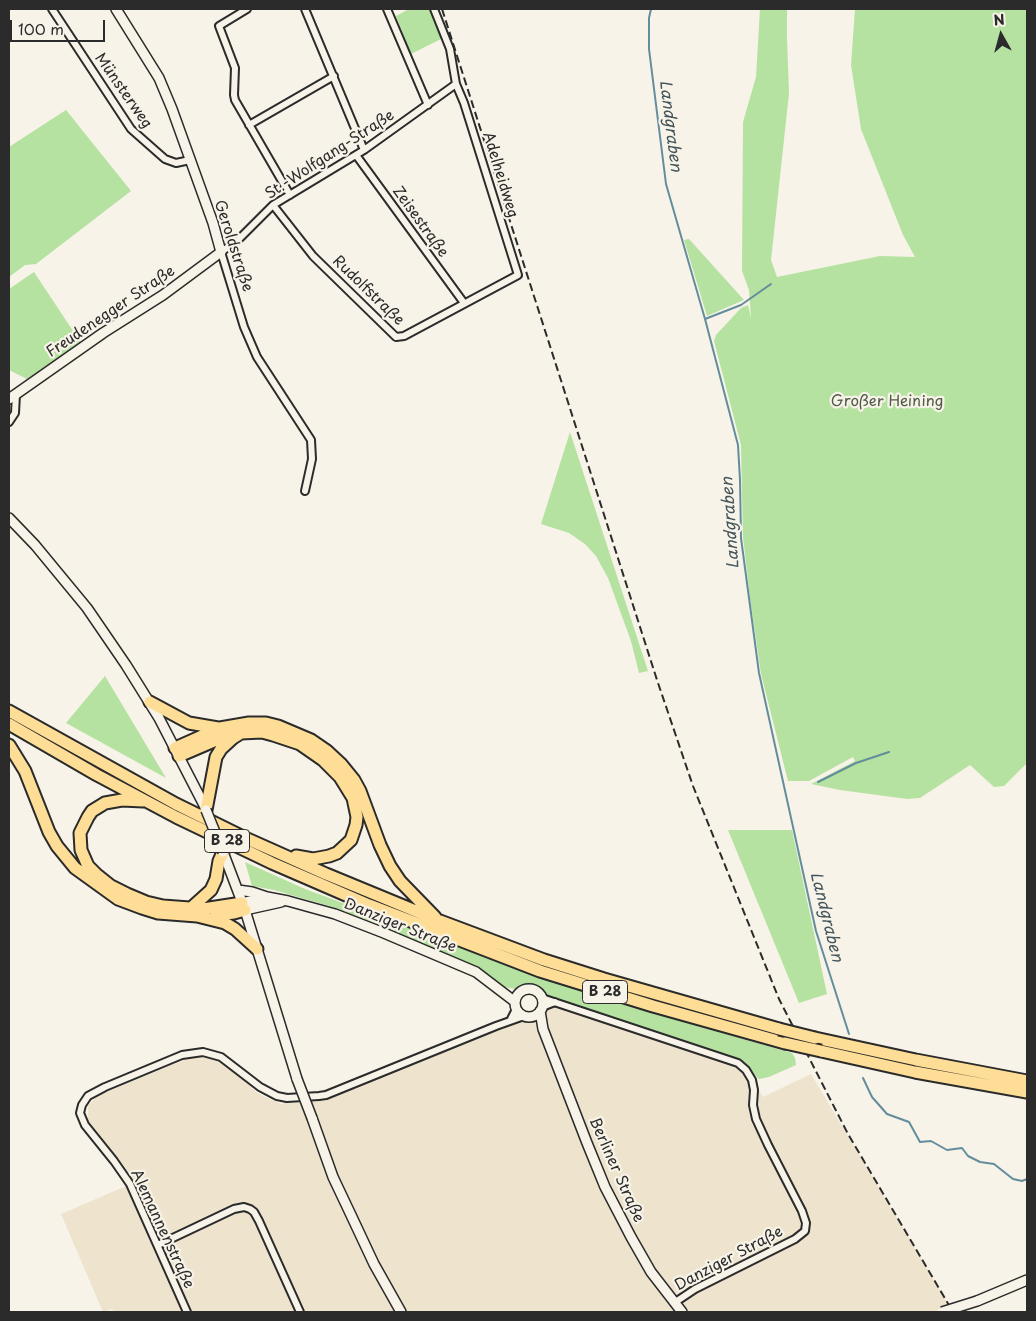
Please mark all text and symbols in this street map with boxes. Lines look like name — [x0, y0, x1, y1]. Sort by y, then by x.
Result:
text: N — [992, 9, 1006, 31]
scale bar — [12, 10, 108, 42]
north arrow — [976, 10, 1026, 60]
text: 100 m — [18, 17, 64, 40]
street label: Münsterweg — [90, 50, 156, 132]
water label: Landgraben — [655, 79, 685, 173]
street label: St.-Wolfgang-Straße — [262, 107, 398, 203]
street label: Adelheidweg — [478, 130, 522, 220]
street label: Zeisestraße — [388, 183, 452, 261]
street label: Geroldstraße — [210, 198, 256, 294]
street label: Rudolfstraße — [328, 252, 408, 330]
street label: Freudenegger Straße — [43, 262, 179, 362]
park label: Großer Heining — [831, 393, 943, 411]
water label: Landgraben — [718, 476, 744, 570]
road number: B 28 — [204, 829, 250, 852]
water label: Landgraben — [806, 870, 846, 964]
street label: Danziger Straße — [341, 895, 459, 957]
road number: B 28 — [582, 980, 628, 1004]
street label: Berliner Straße — [585, 1115, 647, 1225]
street label: Alemannenstraße — [127, 1167, 197, 1291]
street label: Danziger Straße — [672, 1223, 786, 1295]

